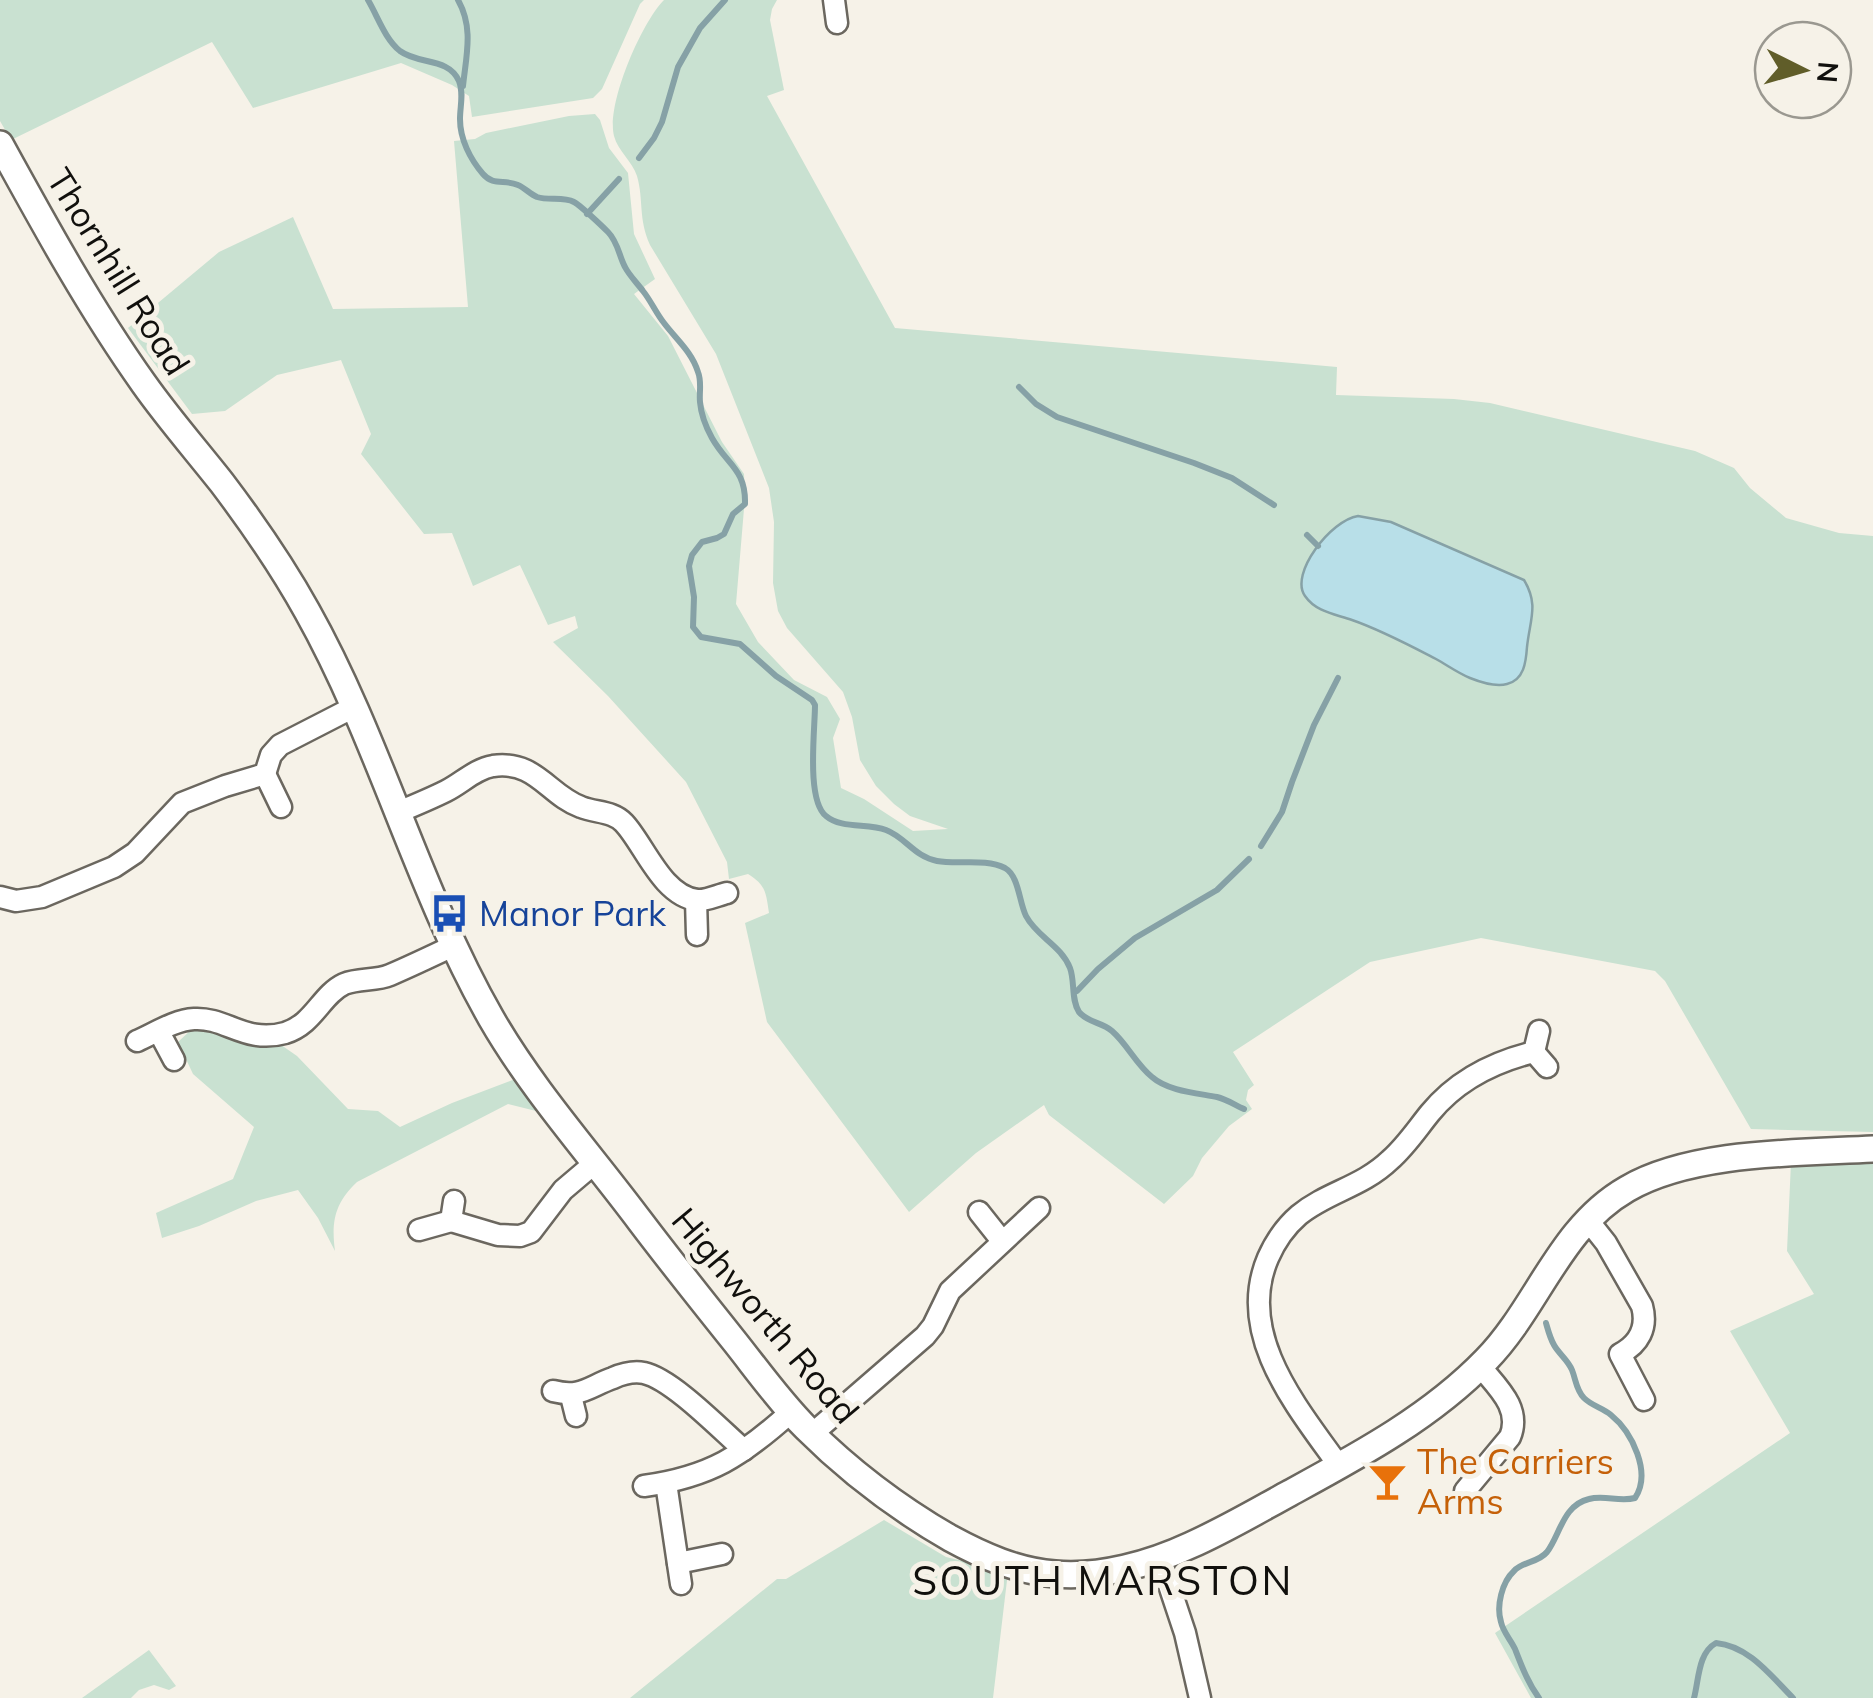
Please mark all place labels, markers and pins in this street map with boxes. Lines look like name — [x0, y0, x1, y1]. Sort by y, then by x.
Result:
place label: Manor Park — [479, 891, 667, 935]
bus stop icon: Manor Park — [428, 893, 470, 935]
place label: The Carriers Arms — [1417, 1439, 1614, 1523]
bar icon: The Carriers Arms — [1366, 1461, 1408, 1503]

